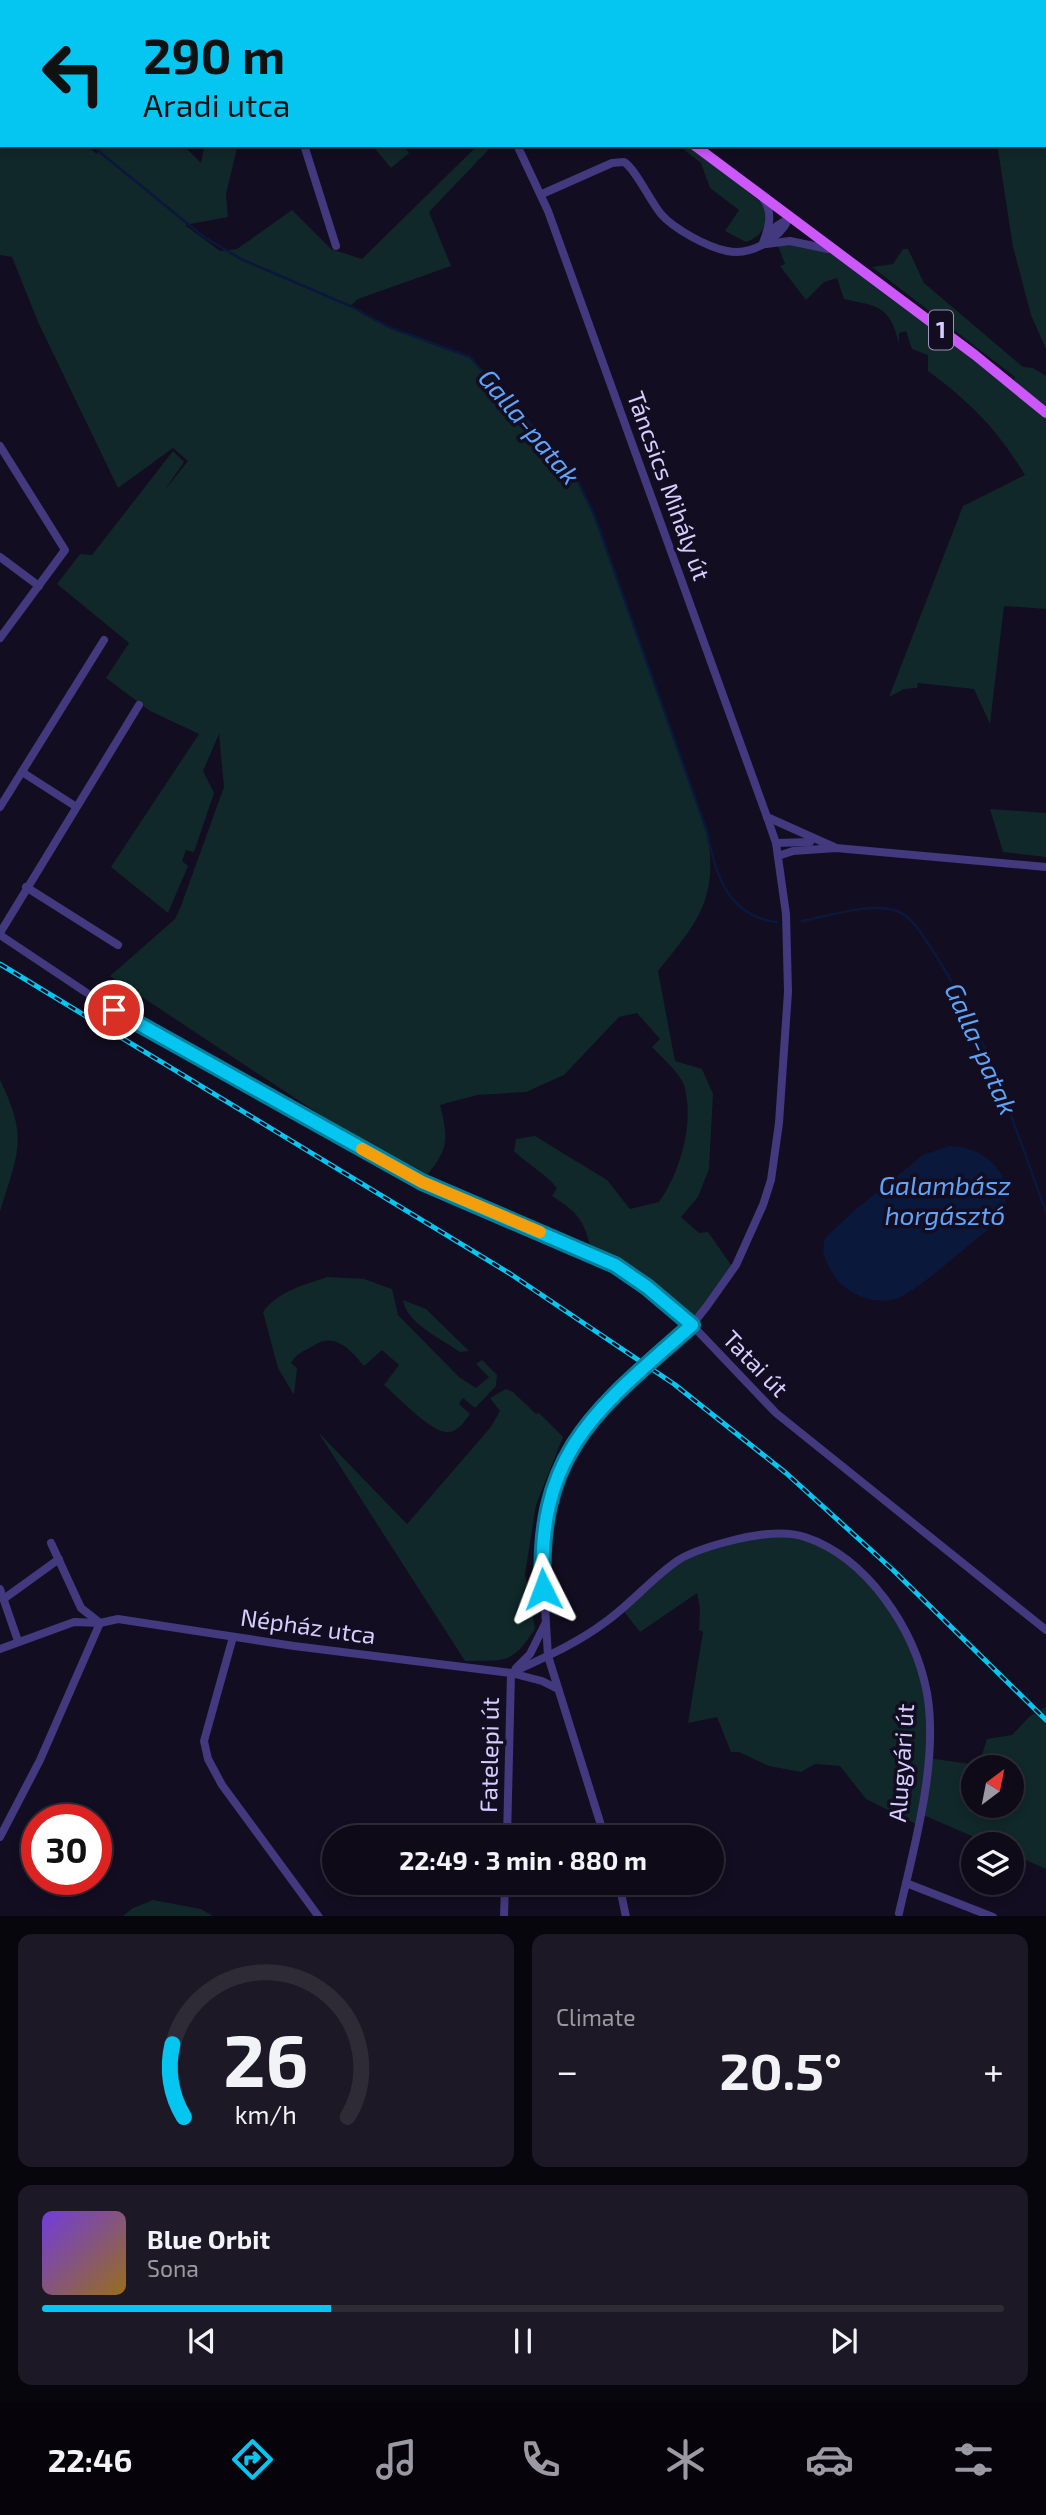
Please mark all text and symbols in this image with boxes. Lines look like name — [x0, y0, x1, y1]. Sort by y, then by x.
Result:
text: 290 m — [143, 25, 285, 84]
icon: left — [28, 28, 119, 119]
text: Aradi utca — [143, 85, 290, 123]
road number: 1 — [929, 310, 953, 350]
water label: Galla-patak — [473, 362, 587, 490]
street label: Táncsics Mihály út — [622, 387, 717, 584]
water label: Galla-patak — [940, 978, 1025, 1119]
pin — [84, 980, 144, 1040]
icon: arrive — [95, 991, 133, 1029]
water label: Galambász horgásztó — [879, 1169, 1011, 1230]
street label: Tatai út — [717, 1324, 795, 1402]
position arrow — [506, 1552, 580, 1626]
street label: Népház utca — [239, 1602, 378, 1649]
street label: Fatelepi út — [473, 1697, 504, 1813]
street label: Alugyári út — [882, 1703, 919, 1823]
north arrow — [961, 1755, 1024, 1818]
map controls — [961, 1755, 1024, 1895]
speed limit sign: 30 — [21, 1804, 112, 1895]
button: layers — [961, 1832, 1024, 1895]
text: 22:49 · 3 min · 880 m — [399, 1844, 647, 1875]
text: Climate — [556, 2003, 636, 2031]
text: 26 — [223, 2014, 309, 2102]
text: 20.5° — [719, 2038, 842, 2100]
text: − — [556, 2047, 578, 2093]
text: + — [983, 2047, 1004, 2093]
text: km/h — [235, 2098, 297, 2128]
text: Blue Orbit — [147, 2223, 270, 2254]
text: Sona — [147, 2254, 199, 2282]
icon: previous — [183, 2322, 221, 2360]
icon: pause — [504, 2322, 542, 2360]
icon: next — [825, 2322, 863, 2360]
icon: directions — [228, 2435, 277, 2484]
icon: music — [372, 2435, 421, 2484]
icon: phone — [516, 2435, 565, 2484]
icon: climate — [661, 2435, 710, 2484]
icon: car — [805, 2435, 854, 2484]
icon: filters — [949, 2435, 998, 2484]
text: 22:46 — [48, 2440, 132, 2478]

